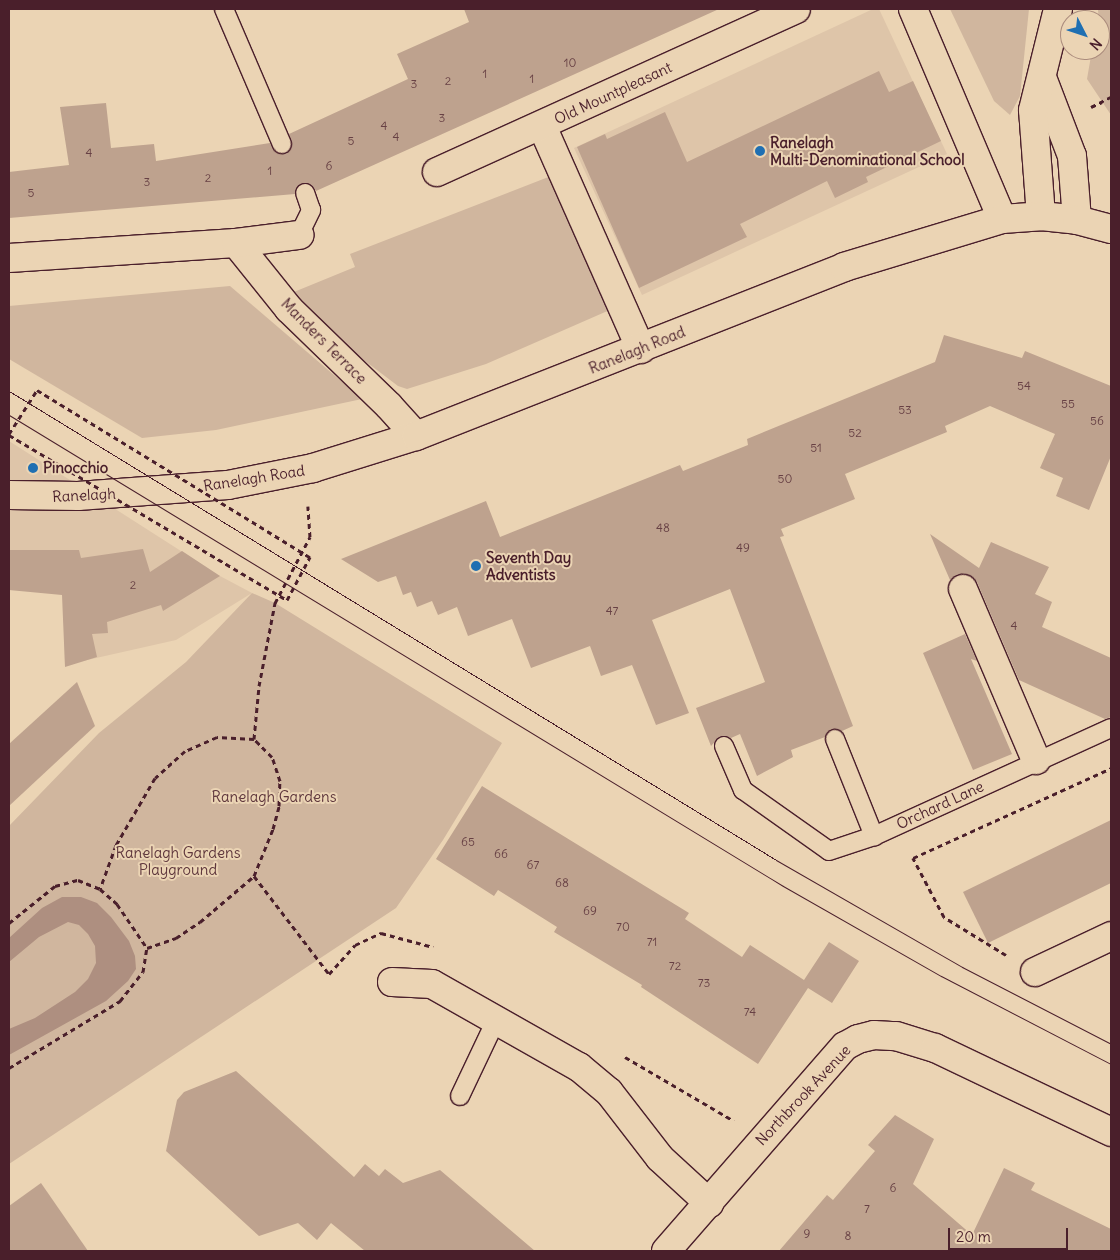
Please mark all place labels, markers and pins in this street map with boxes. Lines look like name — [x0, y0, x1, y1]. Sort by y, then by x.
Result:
place label: Ranelagh Multi-Denominational School — [770, 133, 965, 168]
marker: Ranelagh Multi-Denominational School — [754, 145, 766, 157]
place label: Pinocchio — [43, 459, 108, 477]
marker: Pinocchio — [27, 462, 39, 474]
place label: Seventh Day Adventists — [486, 548, 571, 583]
marker: Seventh Day Adventists — [470, 560, 482, 572]

